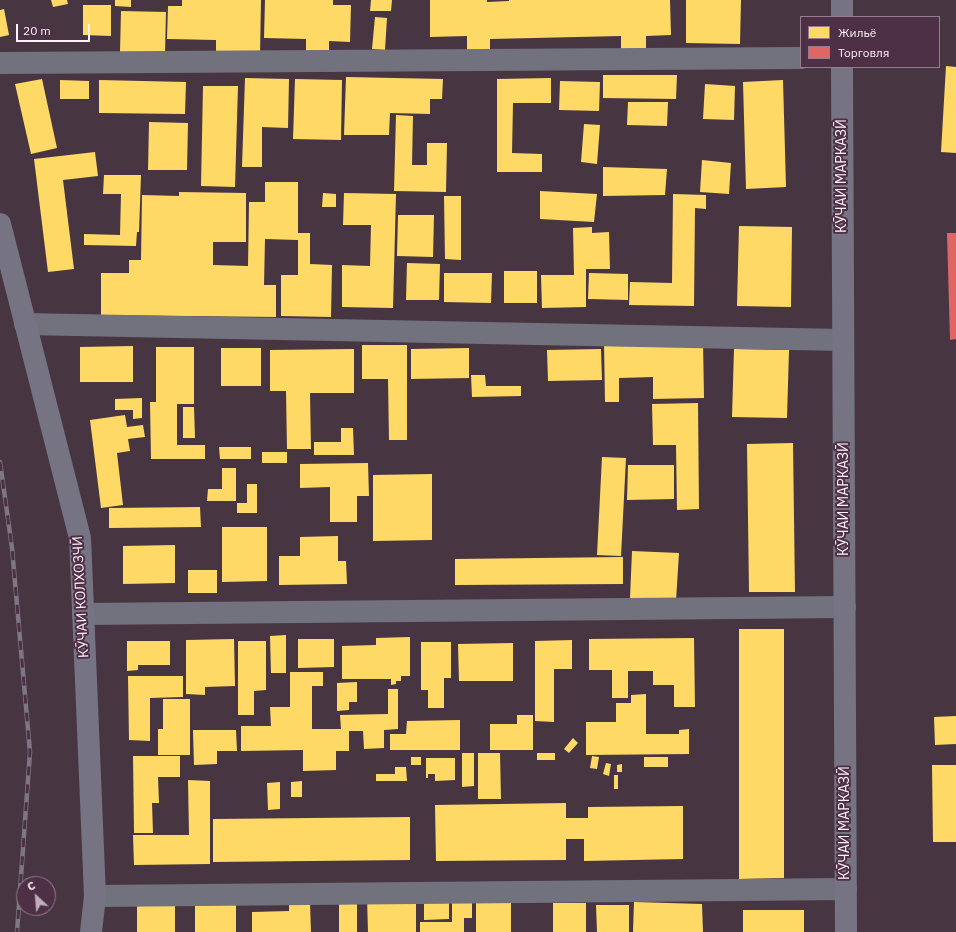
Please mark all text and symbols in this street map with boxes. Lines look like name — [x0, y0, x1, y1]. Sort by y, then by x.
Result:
scale bar — [18, 16, 92, 42]
legend — [800, 16, 940, 68]
text: 20 m — [23, 23, 51, 38]
text: Жильё — [838, 25, 876, 40]
text: Торговля — [838, 45, 889, 60]
street label: КӮЧАИ МАРКАЗӢ — [834, 119, 850, 233]
street label: КӮЧАИ МАРКАЗӢ — [836, 442, 852, 556]
street label: КӮЧАИ КОЛХОЗЧӢ — [69, 536, 93, 658]
street label: КӮЧАИ МАРКАЗӢ — [837, 766, 853, 880]
north arrow — [16, 876, 56, 916]
text: С — [25, 878, 37, 894]

